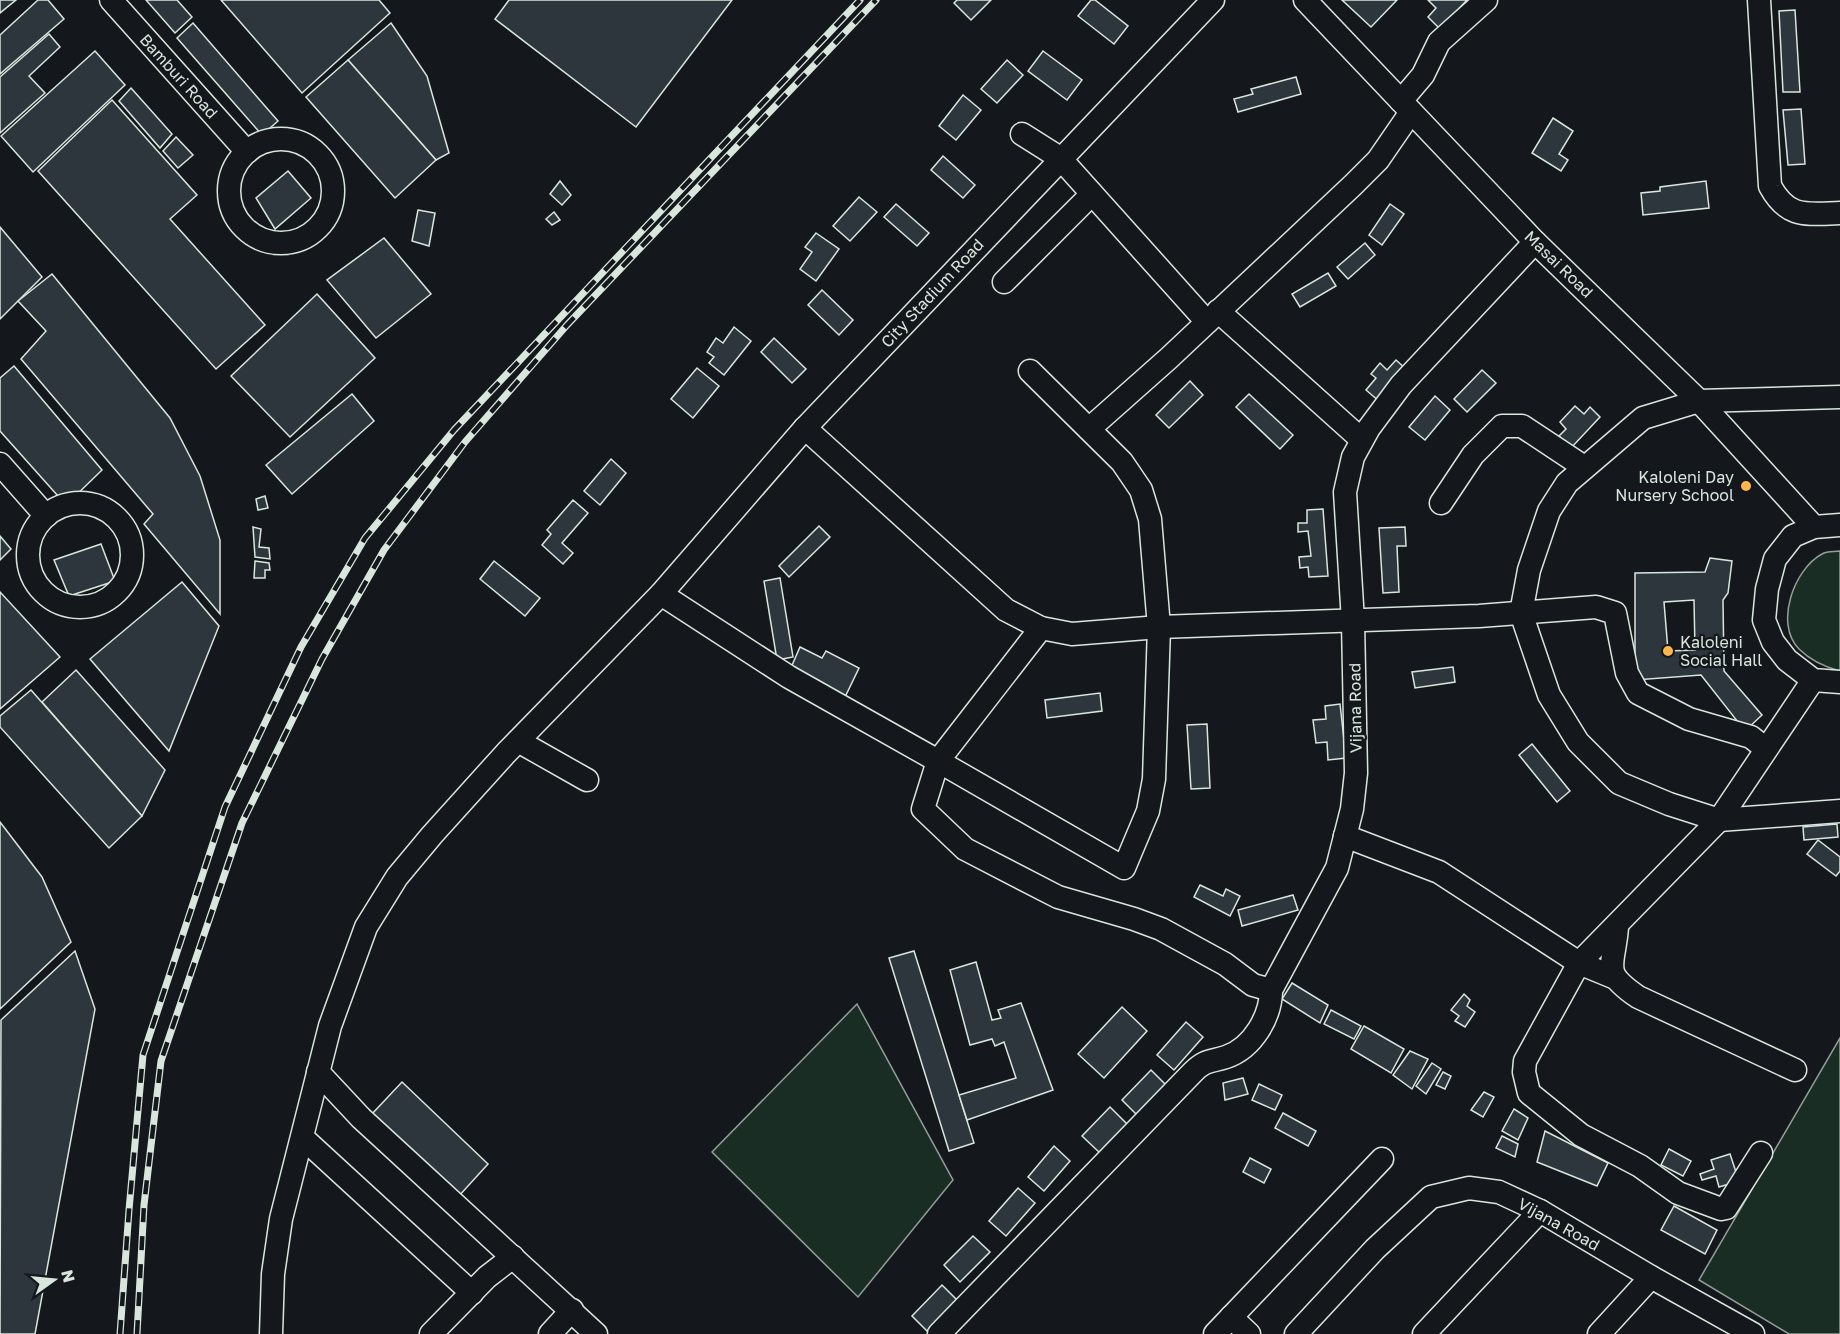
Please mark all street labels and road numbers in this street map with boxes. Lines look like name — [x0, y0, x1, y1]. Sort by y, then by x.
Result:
street label: Bamburi Road — [136, 29, 222, 123]
street label: Masai Road — [1520, 226, 1598, 302]
street label: City Stadium Road — [876, 234, 988, 352]
street label: Vijana Road — [1344, 663, 1366, 753]
street label: Vijana Road — [1515, 1193, 1603, 1255]

